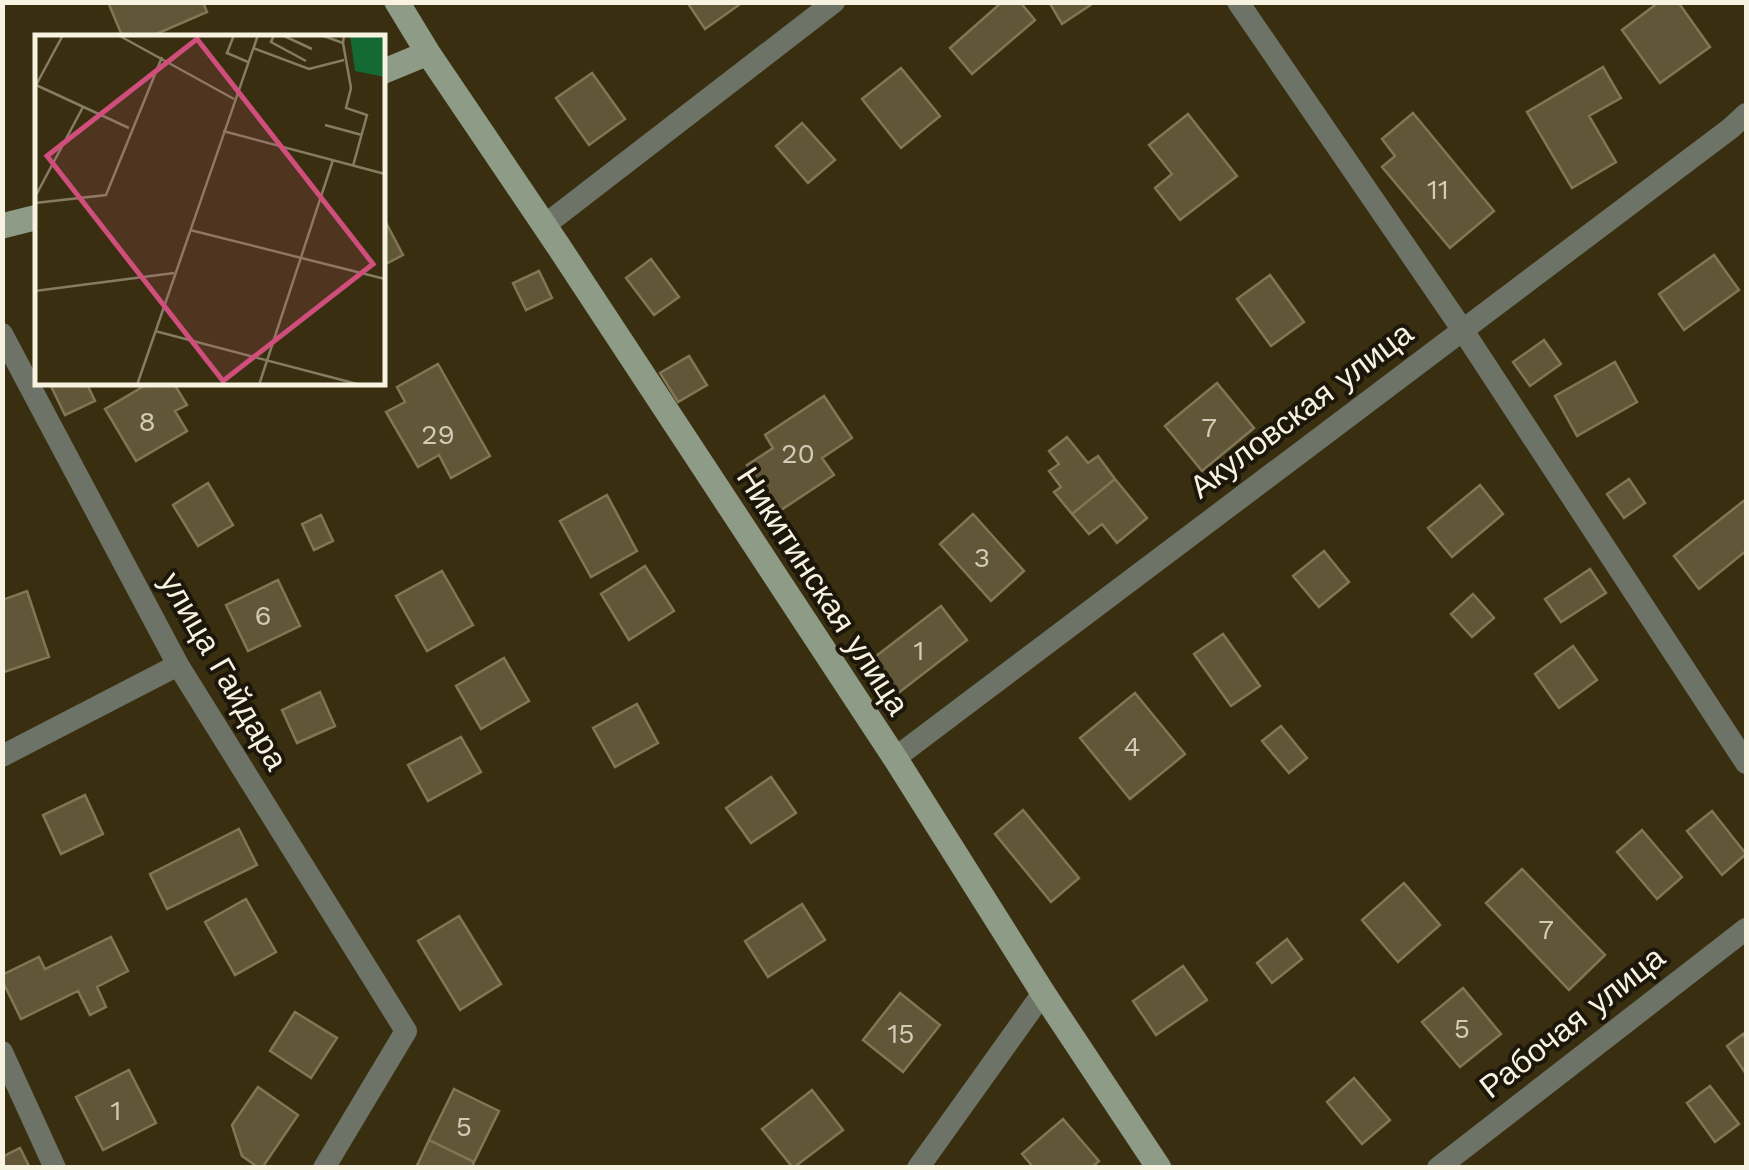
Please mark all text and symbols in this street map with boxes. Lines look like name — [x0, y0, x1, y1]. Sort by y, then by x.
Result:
inset map — [35, 35, 385, 385]
house number: 11 — [1427, 173, 1449, 206]
street label: Акуловская улица — [1182, 314, 1420, 506]
house number: 8 — [138, 405, 156, 438]
house number: 7 — [1201, 411, 1217, 444]
house number: 29 — [421, 418, 455, 451]
house number: 20 — [781, 437, 815, 470]
street label: Никитинская улица — [729, 460, 917, 722]
house number: 3 — [974, 541, 990, 574]
street label: улица Гайдара — [152, 565, 296, 777]
house number: 6 — [254, 599, 272, 632]
house number: 1 — [914, 634, 924, 667]
house number: 4 — [1123, 730, 1141, 763]
house number: 7 — [1538, 913, 1554, 946]
street label: Рабочая улица — [1472, 938, 1672, 1106]
house number: 5 — [1454, 1012, 1470, 1045]
house number: 15 — [887, 1017, 915, 1050]
house number: 1 — [111, 1094, 121, 1127]
house number: 5 — [456, 1110, 472, 1143]

